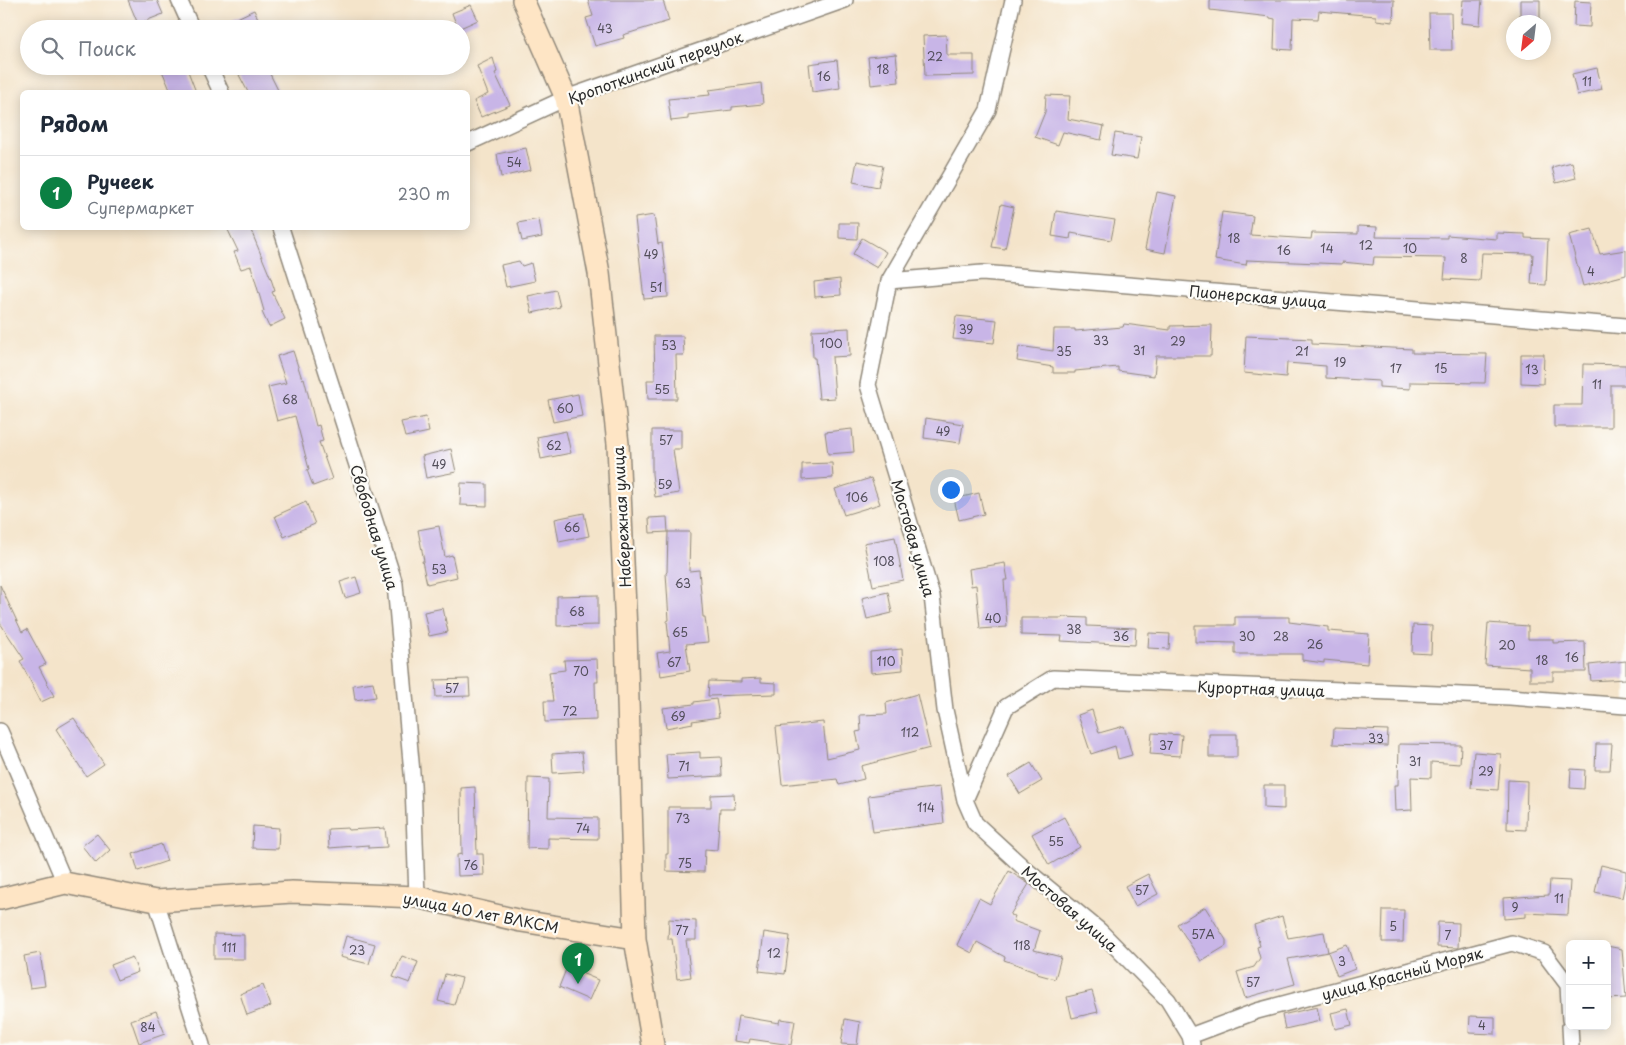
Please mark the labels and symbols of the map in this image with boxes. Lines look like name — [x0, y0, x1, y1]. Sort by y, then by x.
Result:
north arrow — [1506, 15, 1551, 60]
house number: 43 — [597, 19, 613, 37]
street label: Кропоткинский переулок — [564, 25, 746, 109]
house number: 22 — [927, 47, 943, 65]
house number: 18 — [877, 60, 889, 78]
house number: 16 — [817, 67, 831, 85]
house number: 11 — [1582, 72, 1592, 90]
house number: 54 — [506, 153, 522, 171]
house number: 18 — [1228, 229, 1240, 247]
house number: 12 — [1359, 236, 1373, 254]
house number: 14 — [1320, 239, 1334, 257]
house number: 10 — [1403, 239, 1417, 257]
house number: 16 — [1277, 241, 1291, 259]
house number: 49 — [644, 245, 658, 263]
house number: 8 — [1460, 249, 1468, 267]
house number: 4 — [1587, 262, 1595, 280]
house number: 51 — [650, 278, 662, 296]
street label: Пионерская улица — [1188, 279, 1328, 314]
house number: 39 — [959, 320, 973, 338]
house number: 33 — [1093, 331, 1109, 349]
house number: 29 — [1170, 332, 1186, 350]
house number: 100 — [820, 334, 843, 352]
house number: 53 — [661, 336, 677, 354]
house number: 31 — [1133, 341, 1145, 359]
house number: 35 — [1056, 342, 1072, 360]
house number: 21 — [1295, 342, 1309, 360]
house number: 19 — [1334, 353, 1346, 371]
house number: 17 — [1390, 359, 1402, 377]
house number: 15 — [1434, 359, 1448, 377]
house number: 13 — [1525, 360, 1539, 378]
house number: 11 — [1592, 375, 1602, 393]
house number: 55 — [654, 380, 670, 398]
house number: 68 — [282, 390, 298, 408]
house number: 60 — [556, 399, 574, 417]
house number: 49 — [936, 422, 950, 440]
house number: 57 — [659, 431, 673, 449]
house number: 62 — [546, 436, 562, 454]
street label: Набережная улица — [606, 445, 636, 588]
house number: 49 — [432, 455, 446, 473]
street label: Свободная улица — [345, 462, 405, 593]
house number: 59 — [658, 475, 672, 493]
street label: Мостовая улица — [886, 477, 942, 600]
your location — [938, 477, 964, 503]
house number: 106 — [846, 488, 868, 506]
house number: 66 — [564, 518, 580, 536]
house number: 108 — [873, 552, 895, 570]
house number: 53 — [431, 560, 447, 578]
house number: 63 — [675, 574, 691, 592]
house number: 68 — [569, 602, 585, 620]
house number: 40 — [985, 609, 1002, 627]
house number: 38 — [1066, 620, 1082, 638]
house number: 65 — [672, 623, 688, 641]
house number: 36 — [1113, 627, 1129, 645]
house number: 30 — [1239, 627, 1256, 645]
house number: 28 — [1273, 627, 1289, 645]
house number: 26 — [1307, 635, 1323, 653]
house number: 20 — [1498, 636, 1516, 654]
house number: 16 — [1565, 648, 1579, 666]
house number: 18 — [1536, 651, 1548, 669]
house number: 110 — [877, 652, 896, 670]
house number: 67 — [667, 653, 682, 671]
house number: 70 — [573, 662, 589, 680]
street label: Курортная улица — [1197, 674, 1326, 702]
house number: 57 — [445, 679, 459, 697]
house number: 72 — [562, 702, 578, 720]
house number: 69 — [670, 707, 686, 725]
house number: 112 — [901, 723, 919, 741]
house number: 33 — [1368, 729, 1384, 747]
house number: 37 — [1159, 736, 1174, 754]
house number: 31 — [1409, 752, 1421, 770]
house number: 71 — [678, 757, 690, 775]
house number: 29 — [1478, 762, 1494, 780]
house number: 114 — [917, 798, 935, 816]
house number: 73 — [676, 809, 690, 827]
house number: 74 — [576, 819, 590, 837]
house number: 55 — [1048, 832, 1064, 850]
house number: 75 — [678, 854, 692, 872]
house number: 76 — [464, 856, 478, 874]
street label: Мостовая улица — [1017, 860, 1124, 957]
house number: 57 — [1135, 881, 1149, 899]
street label: улица 40 лет ВЛКСМ — [401, 886, 561, 938]
house number: 11 — [1554, 889, 1564, 907]
house number: 9 — [1511, 898, 1519, 916]
house number: 5 — [1389, 917, 1397, 935]
house number: 77 — [675, 921, 689, 939]
house number: 57А — [1191, 925, 1215, 943]
house number: 7 — [1445, 926, 1452, 944]
house number: 118 — [1013, 936, 1031, 954]
house number: 111 — [222, 938, 236, 956]
street label: улица Красный Моряк — [1319, 940, 1485, 1006]
house number: 23 — [349, 941, 365, 959]
pin: 1 — [562, 943, 594, 984]
house number: 12 — [767, 944, 781, 962]
house number: 3 — [1338, 952, 1346, 970]
house number: 57 — [1246, 973, 1260, 991]
house number: 4 — [1478, 1016, 1486, 1034]
house number: 84 — [140, 1018, 156, 1036]

